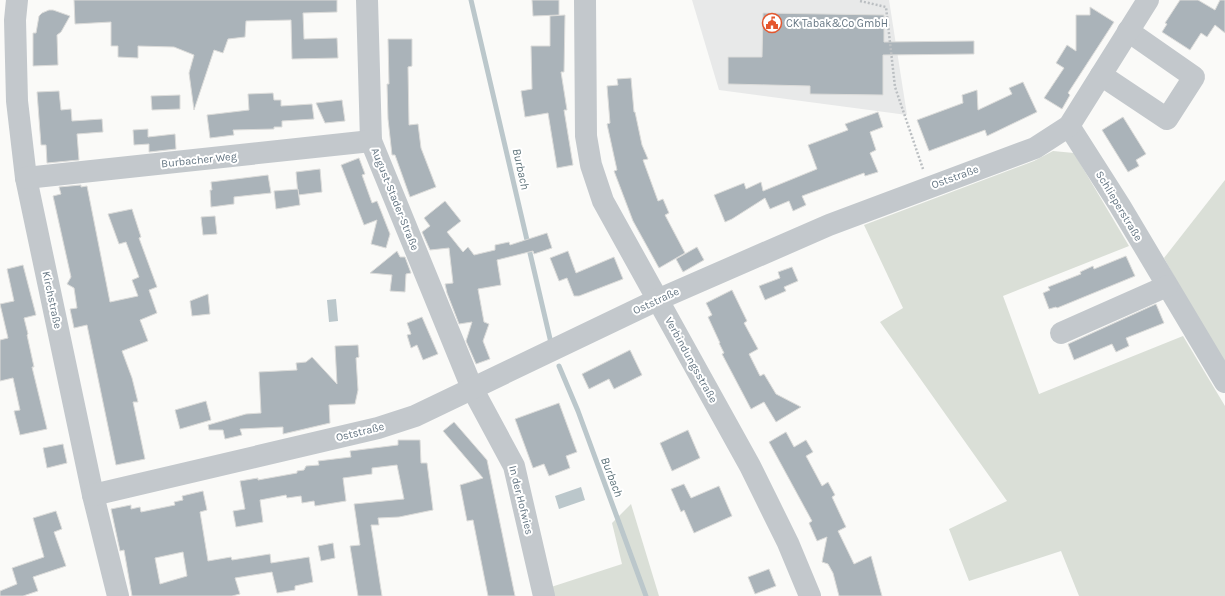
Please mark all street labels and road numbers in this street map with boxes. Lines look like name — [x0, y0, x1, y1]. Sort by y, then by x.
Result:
street label: August-Stader-Straße — [368, 146, 422, 253]
street label: Burbacher Weg — [161, 149, 238, 170]
street label: Oststraße — [930, 162, 981, 192]
street label: Schlieperstraße — [1093, 169, 1145, 244]
street label: Kirchstraße — [40, 270, 65, 330]
street label: Oststraße — [631, 285, 681, 317]
street label: Verbindungsstraße — [662, 315, 720, 405]
street label: Oststraße — [334, 420, 386, 444]
street label: In der Hofwies — [506, 464, 536, 536]

